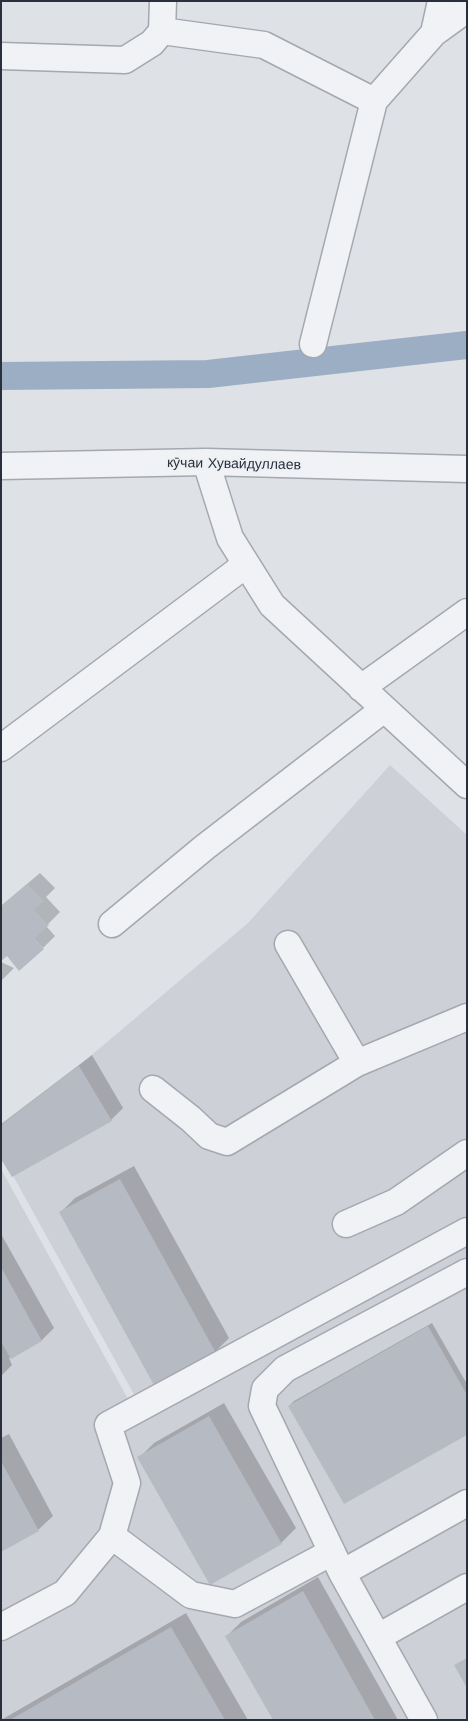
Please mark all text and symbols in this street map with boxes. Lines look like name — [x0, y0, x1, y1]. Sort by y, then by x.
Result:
street label: кӯчаи Хувайдуллаев — [167, 454, 301, 474]

